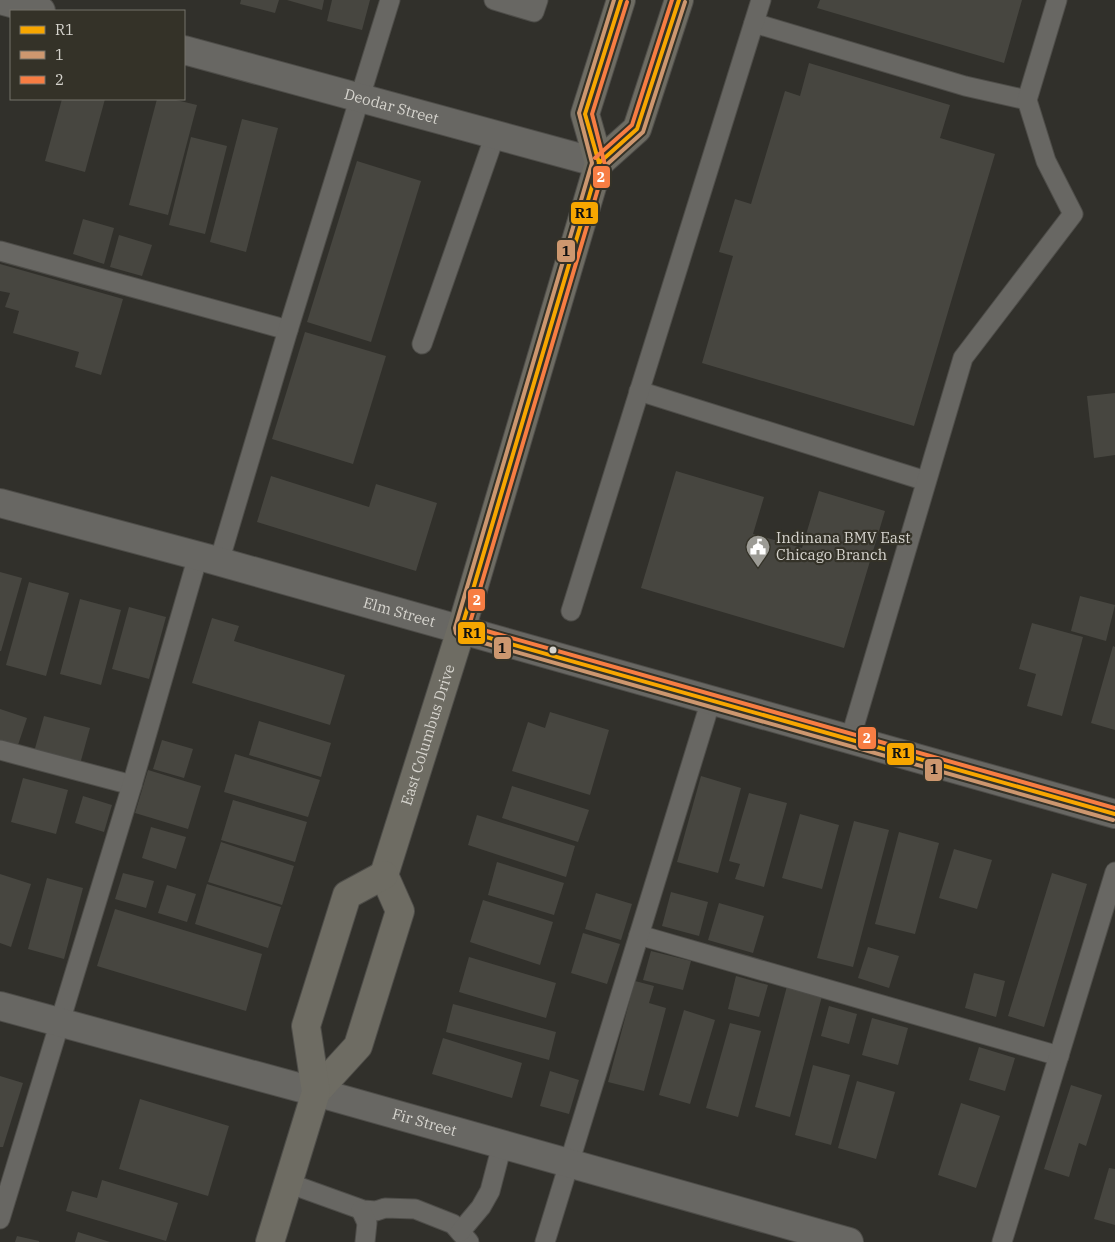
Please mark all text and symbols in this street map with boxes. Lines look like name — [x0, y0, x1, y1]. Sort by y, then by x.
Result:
legend — [10, 10, 185, 100]
text: R1 — [55, 20, 74, 39]
text: 1 — [55, 45, 64, 64]
text: 2 — [55, 70, 64, 89]
street label: Deodar Street — [342, 84, 441, 128]
line badge: 2 — [592, 165, 611, 189]
text: 2 — [597, 168, 605, 186]
line badge: R1 — [570, 201, 599, 225]
text: R1 — [575, 204, 593, 222]
line badge: 1 — [556, 239, 576, 263]
text: 1 — [562, 242, 570, 260]
place label: Indinana BMV East Chicago Branch — [776, 528, 911, 564]
public building icon: Indinana BMV East Chicago Branch — [745, 534, 771, 568]
line badge: 2 — [467, 588, 486, 612]
text: 2 — [473, 591, 481, 609]
street label: Elm Street — [361, 593, 438, 631]
line badge: R1 — [457, 621, 486, 645]
text: R1 — [463, 624, 481, 642]
line badge: 1 — [493, 636, 512, 660]
text: 1 — [498, 639, 506, 657]
unlabelled marker — [548, 645, 558, 655]
street label: East Columbus Drive — [396, 662, 459, 808]
line badge: 2 — [857, 726, 877, 750]
text: 2 — [863, 729, 871, 747]
line badge: R1 — [886, 742, 915, 766]
text: R1 — [892, 744, 910, 762]
line badge: 1 — [924, 758, 943, 782]
text: 1 — [930, 760, 938, 778]
street label: Fir Street — [390, 1104, 459, 1140]

